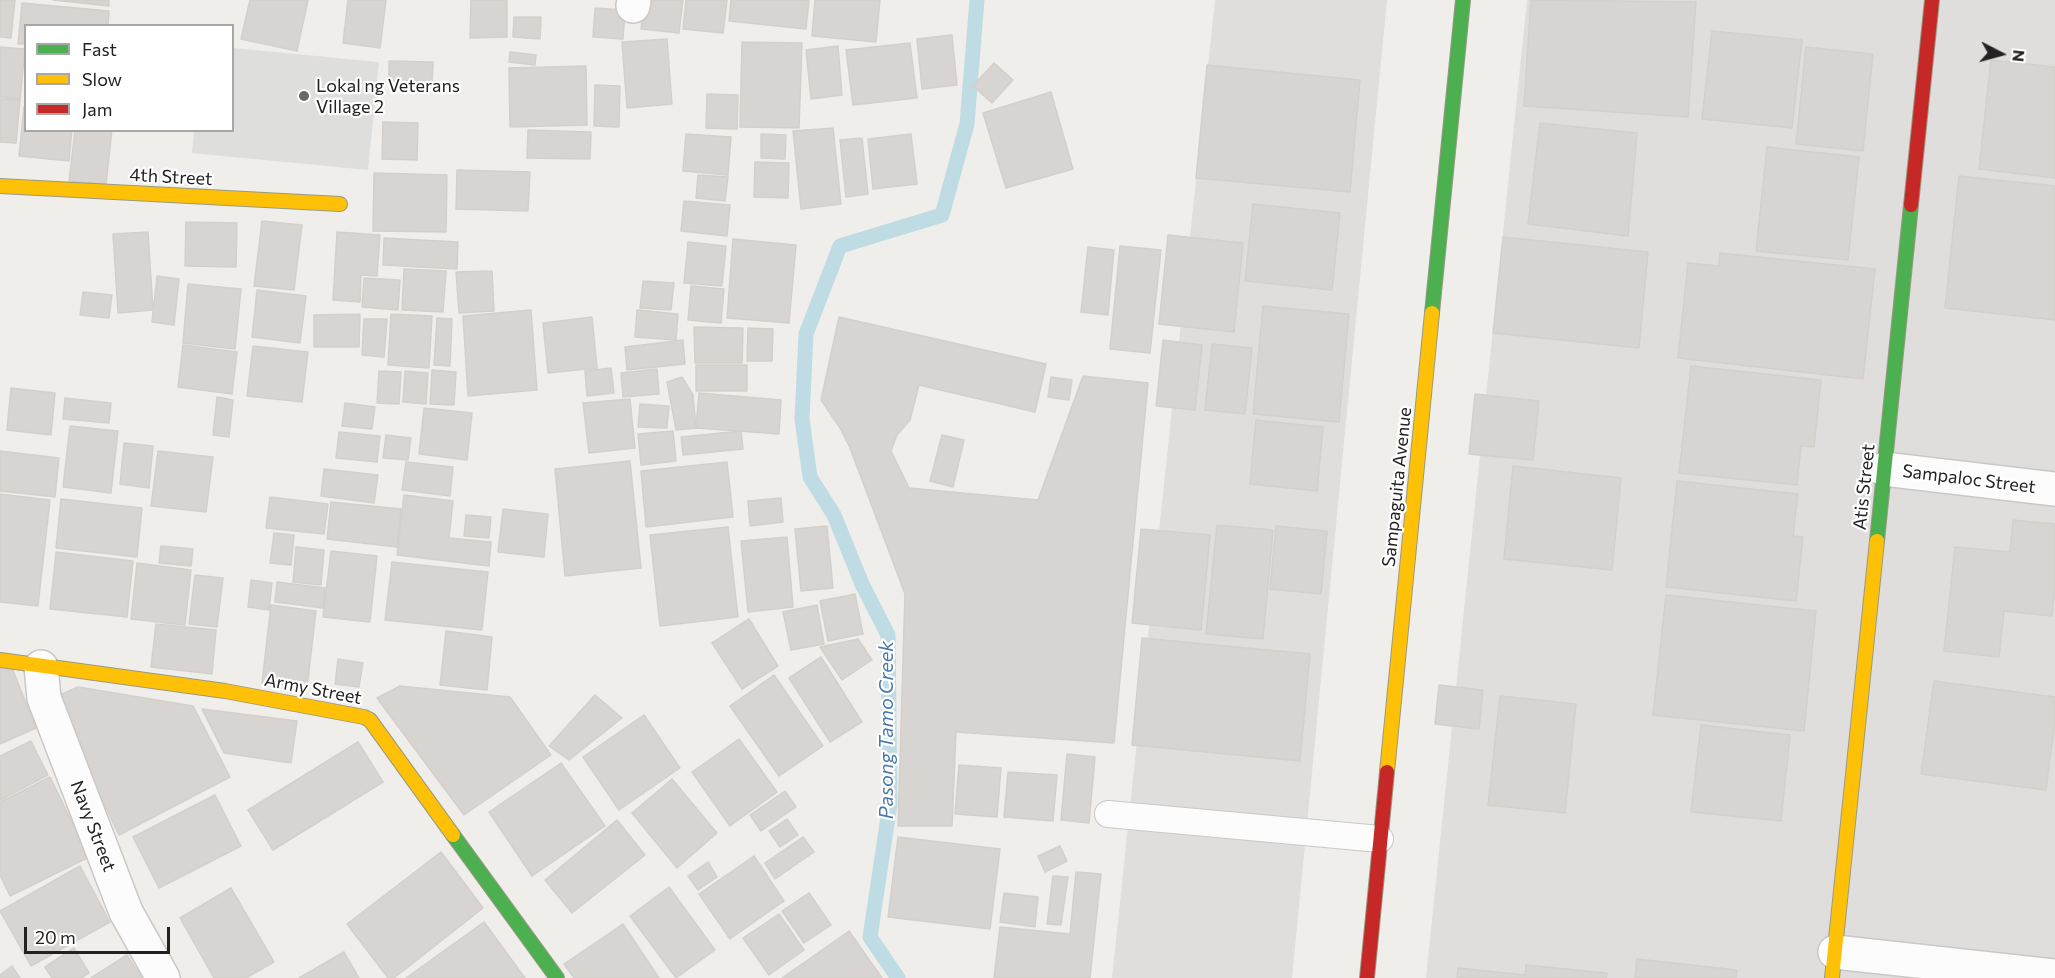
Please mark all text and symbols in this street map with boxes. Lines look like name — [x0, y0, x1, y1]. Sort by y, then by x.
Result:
legend — [24, 24, 234, 132]
north arrow — [1971, 24, 2031, 84]
text: Fast — [82, 38, 117, 60]
text: N — [2009, 49, 2029, 63]
text: Slow — [82, 68, 122, 90]
place label: Lokal ng Veterans Village 2 — [316, 75, 460, 118]
marker: Lokal ng Veterans Village 2 — [297, 89, 311, 103]
text: Jam — [82, 98, 112, 120]
street label: 4th Street — [129, 164, 213, 190]
street label: Sampaguita Avenue — [1378, 406, 1416, 568]
street label: Atis Street — [1849, 443, 1879, 531]
street label: Sampaloc Street — [1901, 460, 2037, 498]
water label: Pasong Tamo Creek — [874, 641, 898, 819]
street label: Army Street — [262, 669, 364, 709]
street label: Navy Street — [66, 777, 120, 875]
scale bar — [27, 915, 172, 953]
text: 20 m — [35, 926, 76, 948]

